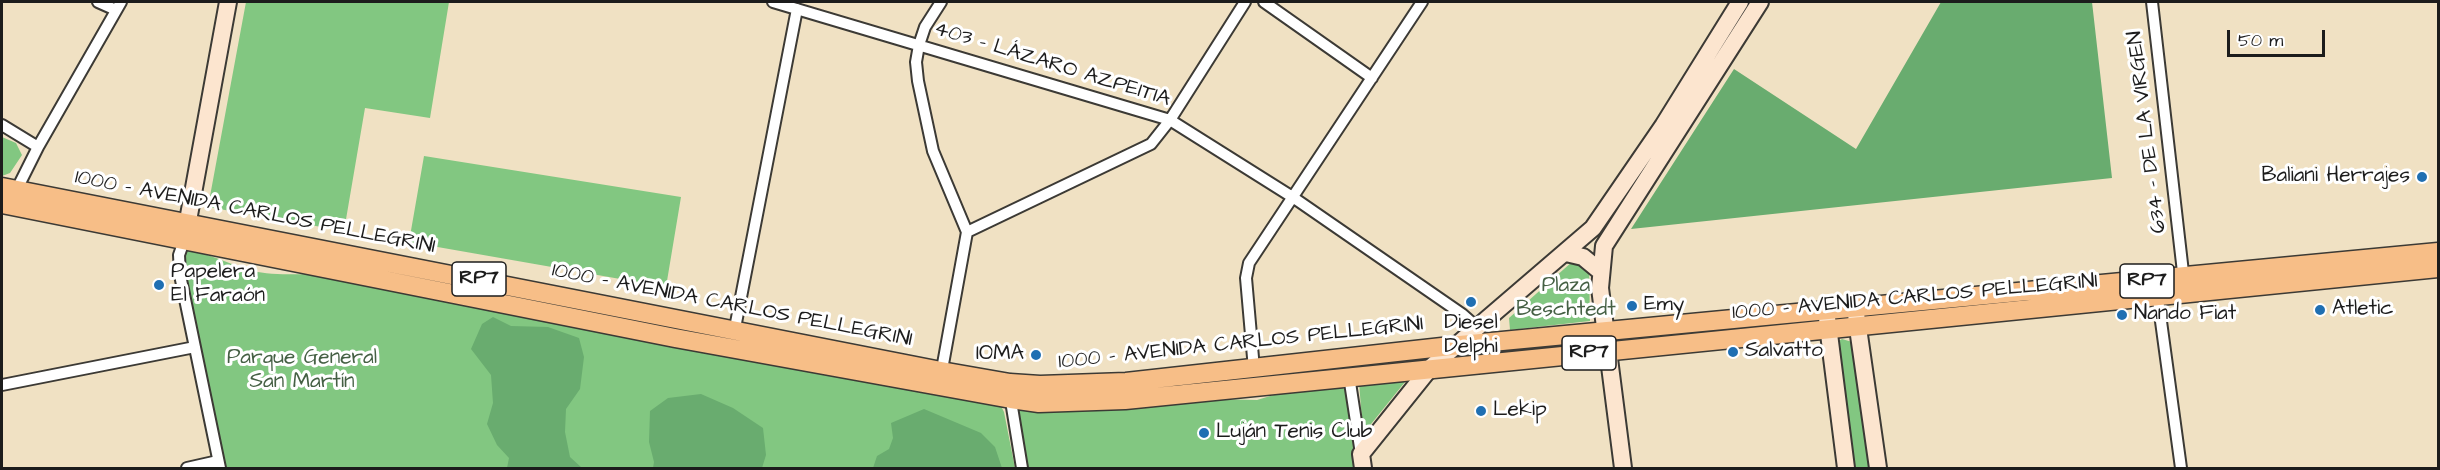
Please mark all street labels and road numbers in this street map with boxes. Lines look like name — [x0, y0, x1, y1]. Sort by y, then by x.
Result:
street label: 403 - LÁZARO AZPEITIA — [931, 17, 1173, 113]
street label: 634 - DE LA VIRGEN — [2123, 29, 2173, 235]
street label: 1000 - AVENIDA CARLOS PELLEGRINI — [73, 166, 437, 260]
street label: 1000 - AVENIDA CARLOS PELLEGRINI — [550, 259, 914, 353]
road number: RP7 — [452, 262, 506, 296]
road number: RP7 — [2120, 264, 2174, 298]
street label: 1000 - AVENIDA CARLOS PELLEGRINI — [1731, 269, 2099, 327]
street label: 1000 - AVENIDA CARLOS PELLEGRINI — [1057, 312, 1425, 376]
road number: RP7 — [1562, 336, 1616, 370]

